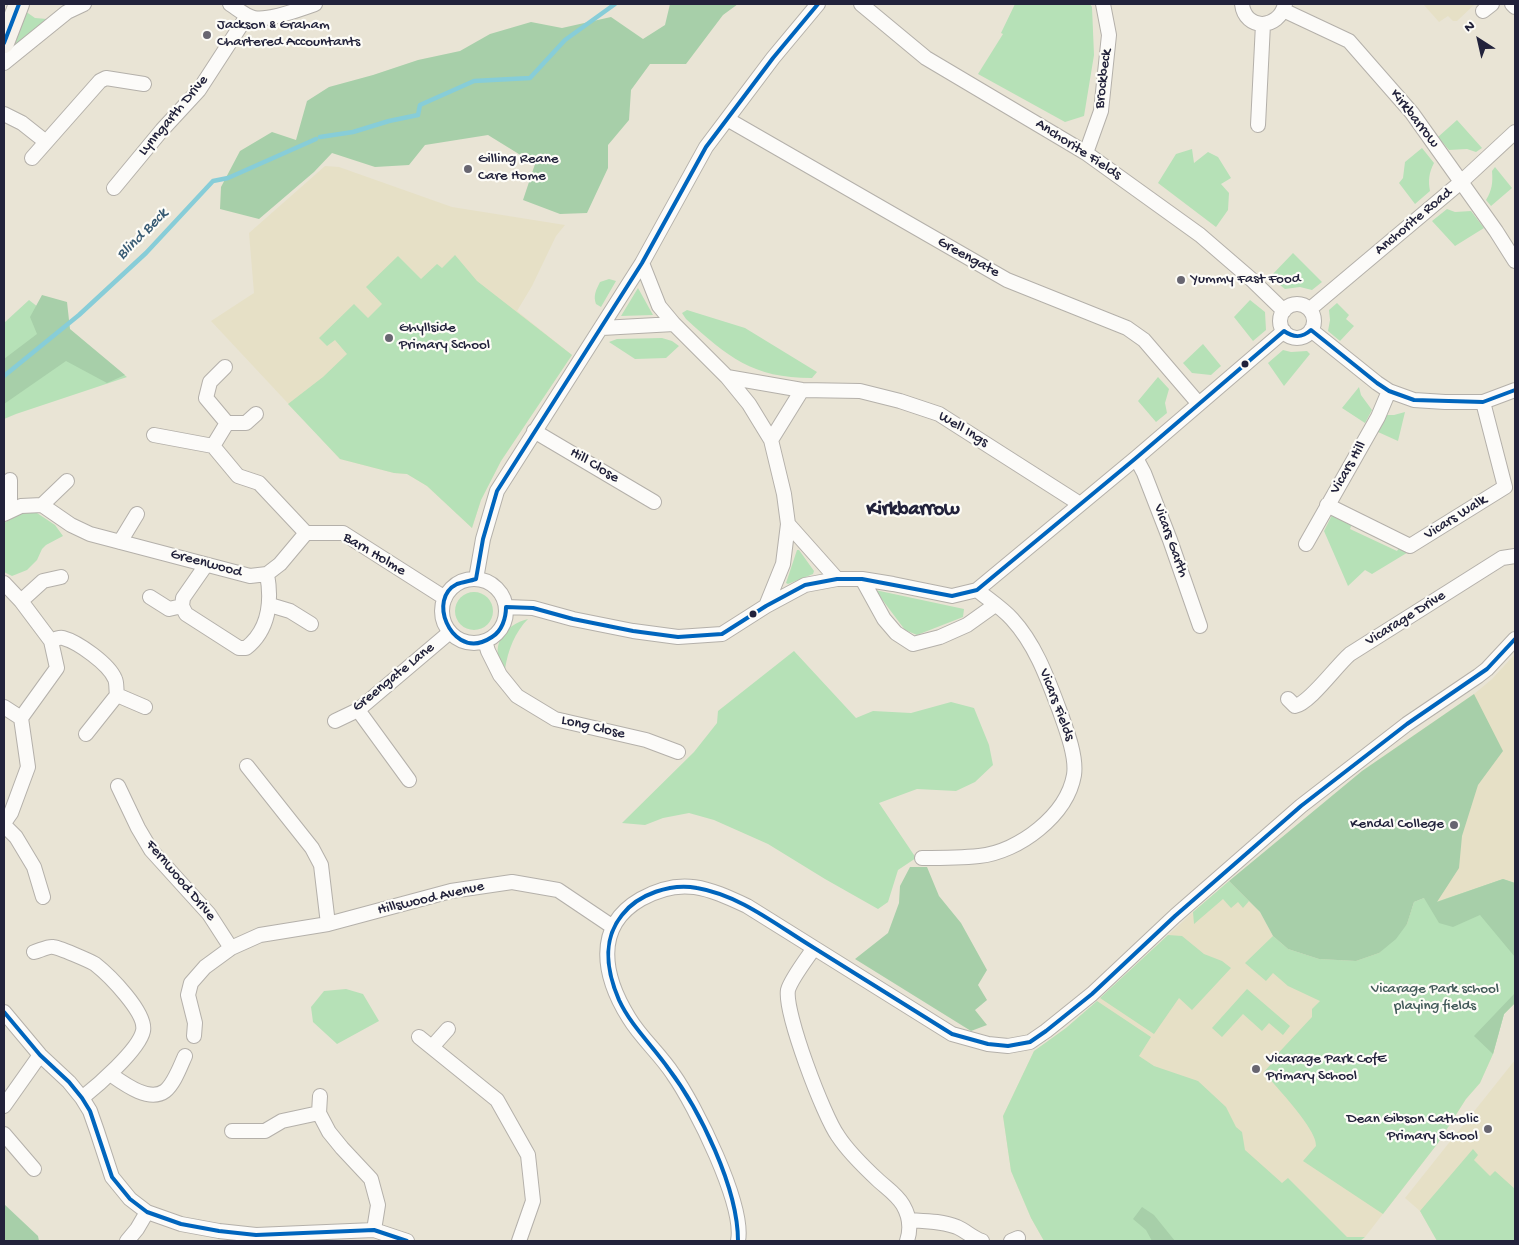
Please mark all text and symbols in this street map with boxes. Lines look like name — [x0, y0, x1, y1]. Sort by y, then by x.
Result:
north arrow — [1454, 15, 1504, 65]
place label: Jackson & Graham Chartered Accountants — [217, 17, 360, 52]
text: N — [1461, 18, 1479, 37]
marker: Jackson & Graham Chartered Accountants — [201, 29, 213, 41]
street label: Brockbeck — [1091, 48, 1117, 110]
street label: Lynngarth Drive — [135, 72, 213, 160]
street label: Kirkbarrow — [1385, 86, 1443, 152]
street label: Anchorite Fields — [1032, 115, 1124, 185]
place label: Gilling Reane Care Home — [478, 151, 559, 186]
marker: Gilling Reane Care Home — [462, 163, 474, 175]
street label: Anchorite Road — [1372, 184, 1456, 260]
water label: Blind Beck — [113, 205, 173, 265]
street label: Greengate — [934, 234, 1002, 282]
place label: Yummy Fast Food — [1191, 271, 1300, 289]
marker: Yummy Fast Food — [1175, 274, 1187, 286]
place label: Ghyllside Primary School — [399, 320, 490, 355]
marker: Ghyllside Primary School — [383, 332, 395, 344]
unlabelled marker — [1240, 359, 1250, 369]
street label: Well Ings — [935, 408, 991, 452]
street label: Vicars Hill — [1327, 438, 1371, 498]
street label: Hill Close — [566, 444, 622, 488]
street label: Vicars Walk — [1421, 492, 1491, 544]
district label: Kirkbarrow — [866, 499, 960, 523]
street label: Vicars Garth — [1148, 502, 1192, 580]
street label: Barn Holme — [339, 529, 409, 581]
street label: Greenwood — [168, 546, 244, 582]
street label: Vicarage Drive — [1363, 587, 1449, 651]
unlabelled marker — [748, 609, 758, 619]
street label: Greengate Lane — [349, 639, 439, 717]
street label: Vicars Fields — [1034, 666, 1078, 744]
street label: Long Close — [559, 712, 627, 744]
place label: Kendal College — [1350, 816, 1444, 834]
marker: Kendal College — [1448, 819, 1460, 831]
street label: Fernwood Drive — [141, 837, 219, 925]
street label: Hillswood Avenue — [376, 878, 486, 920]
park label: Vicarage Park school playing fields — [1371, 981, 1499, 1016]
place label: Vicarage Park CofE Primary School — [1266, 1051, 1386, 1086]
marker: Vicarage Park CofE Primary School — [1250, 1063, 1262, 1075]
place label: Dean Gibson Catholic Primary School — [1347, 1111, 1478, 1146]
marker: Dean Gibson Catholic Primary School — [1482, 1123, 1494, 1135]

